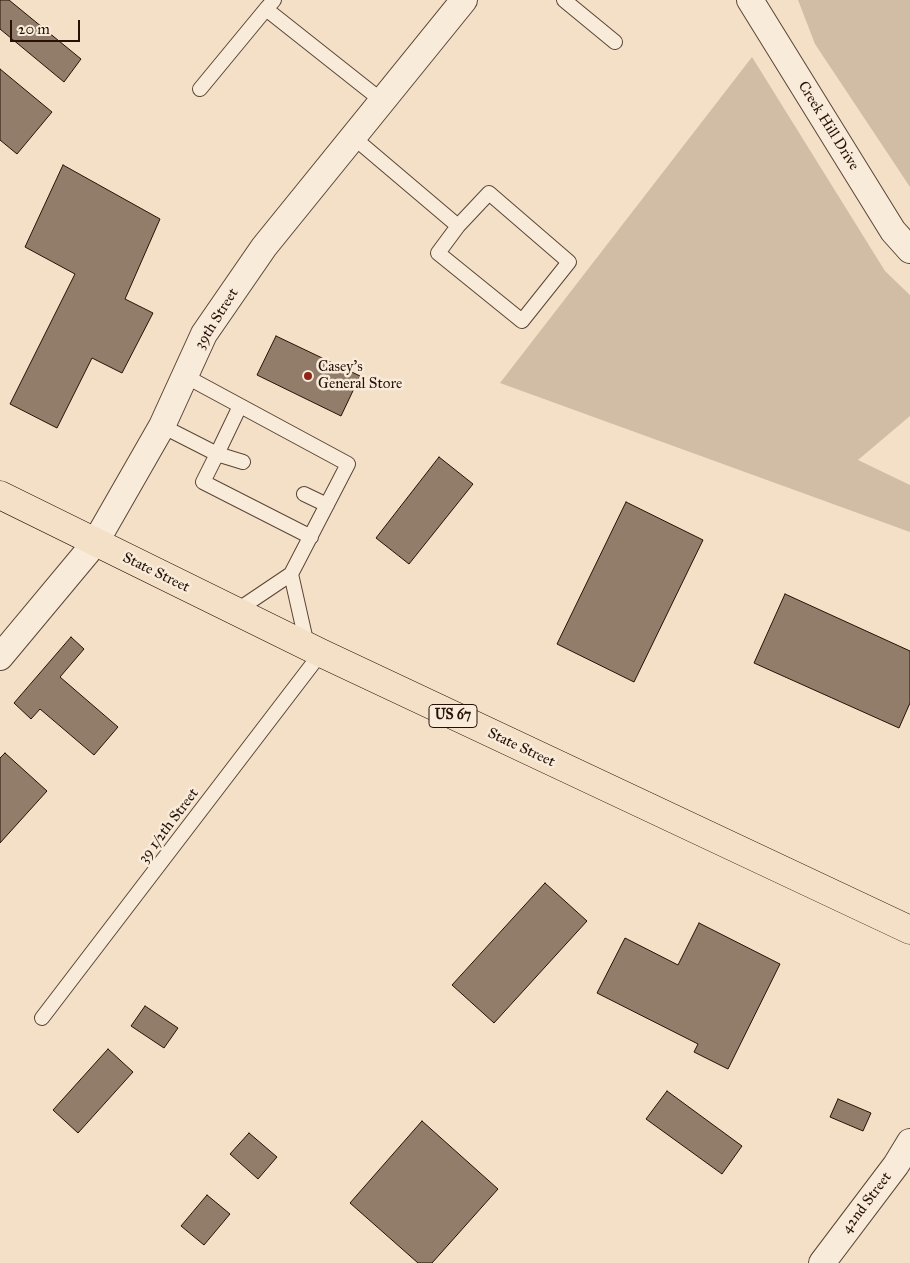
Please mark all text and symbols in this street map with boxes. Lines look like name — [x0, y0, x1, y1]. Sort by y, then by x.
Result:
scale bar — [12, 10, 82, 42]
text: 20 m — [18, 20, 50, 38]
street label: Creek Hill Drive — [793, 78, 863, 174]
street label: 39th Street — [191, 285, 243, 353]
place label: Casey's General Store — [318, 358, 402, 393]
marker: Casey's General Store — [302, 370, 314, 382]
street label: State Street — [120, 549, 192, 597]
road number: US 67 — [429, 704, 477, 728]
street label: State Street — [484, 725, 558, 771]
street label: 39 1/2th Street — [135, 785, 203, 867]
street label: 42nd Street — [838, 1169, 896, 1237]

